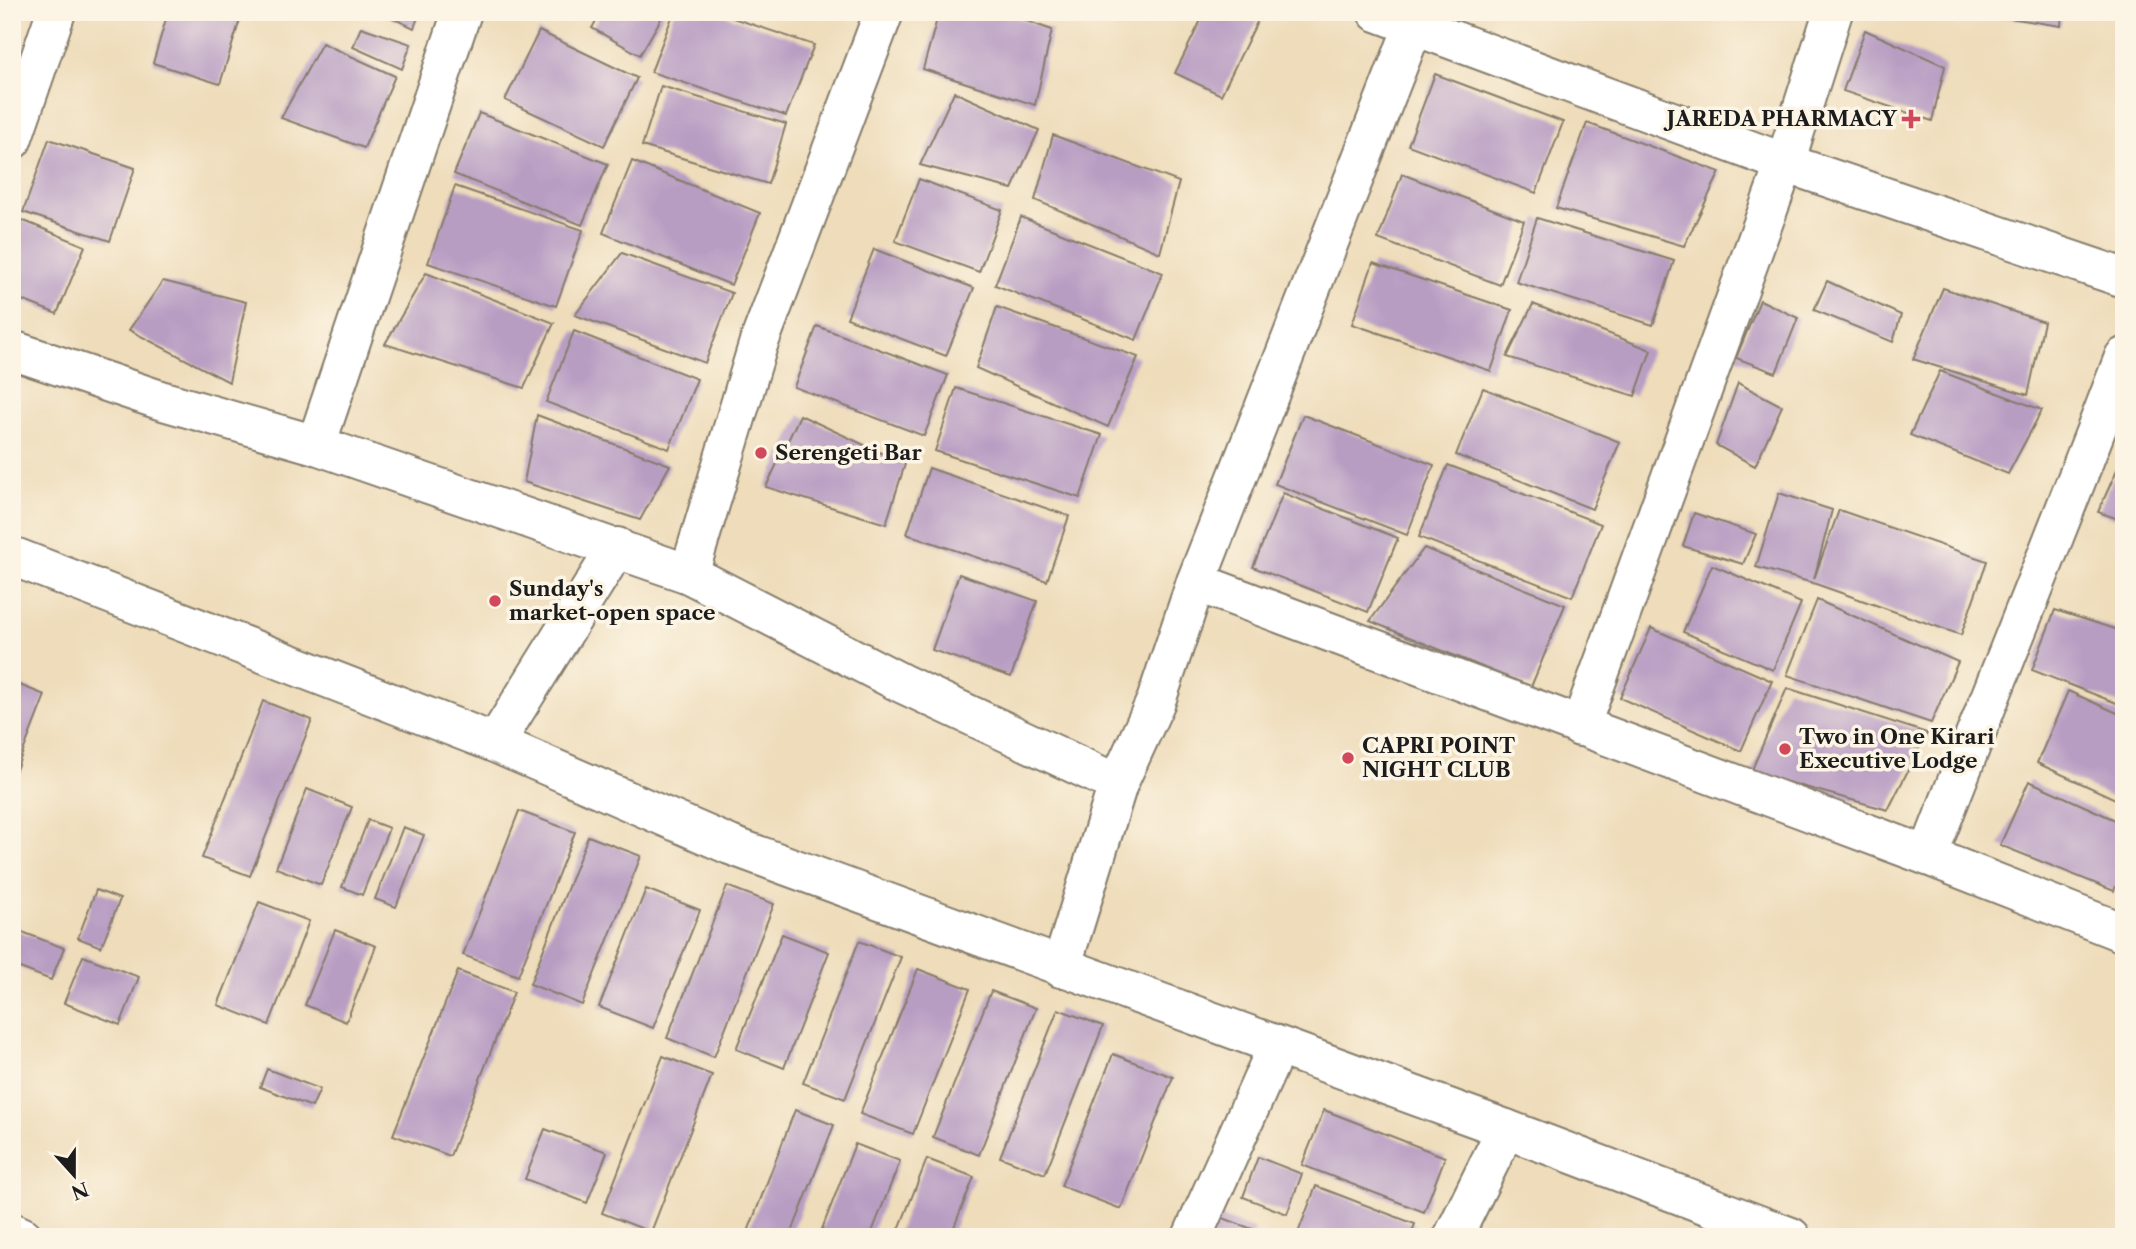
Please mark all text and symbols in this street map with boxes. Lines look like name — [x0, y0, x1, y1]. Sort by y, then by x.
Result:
place label: JAREDA PHARMACY — [1663, 106, 1898, 131]
marker: JAREDA PHARMACY — [1903, 111, 1919, 127]
place label: Serengeti Bar — [775, 440, 922, 465]
marker: Serengeti Bar — [753, 445, 769, 461]
place label: Sunday's market-open space — [509, 576, 716, 625]
marker: Sunday's market-open space — [487, 593, 503, 609]
place label: Two in One Kirari Executive Lodge — [1799, 724, 1995, 773]
place label: CAPRI POINT NIGHT CLUB — [1362, 733, 1515, 782]
marker: Two in One Kirari Executive Lodge — [1777, 741, 1793, 757]
marker: CAPRI POINT NIGHT CLUB — [1340, 750, 1356, 766]
north arrow — [38, 1140, 108, 1210]
text: N — [68, 1177, 92, 1204]

